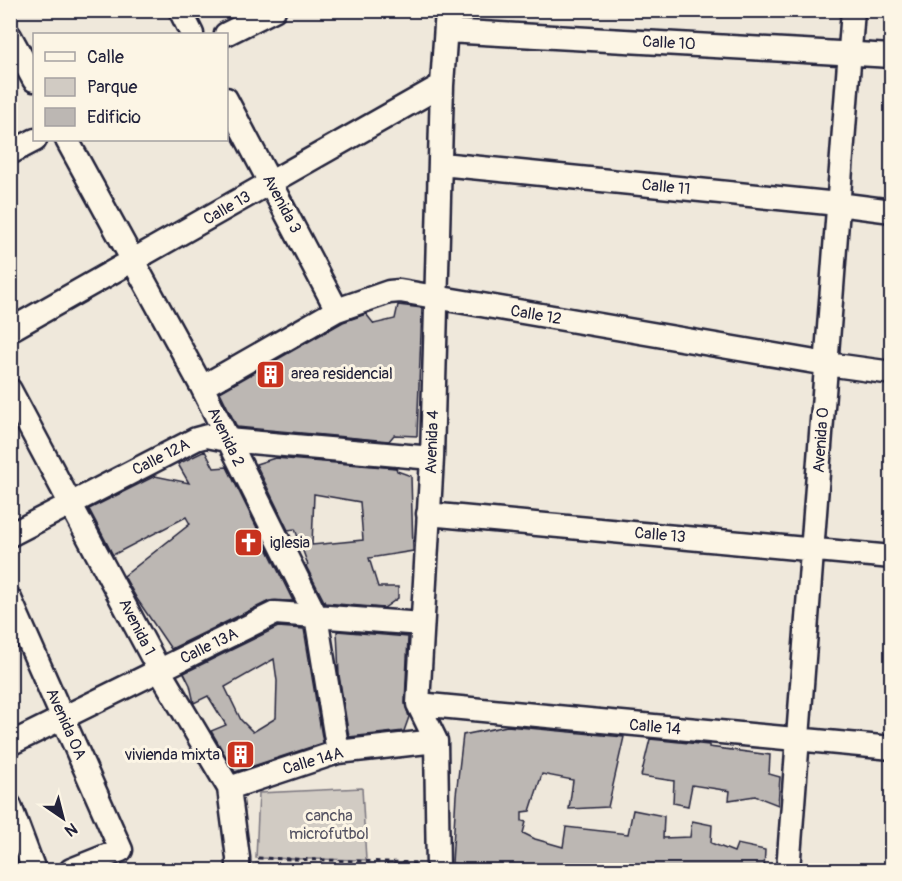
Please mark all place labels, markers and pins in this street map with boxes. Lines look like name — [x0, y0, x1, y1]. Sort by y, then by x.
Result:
building icon: area residencial — [254, 358, 286, 390]
place label: area residencial — [291, 364, 393, 384]
church icon: iglesia — [233, 527, 265, 559]
place label: iglesia — [270, 533, 310, 553]
building icon: vivienda mixta — [225, 739, 257, 771]
place label: vivienda mixta — [124, 745, 220, 765]

